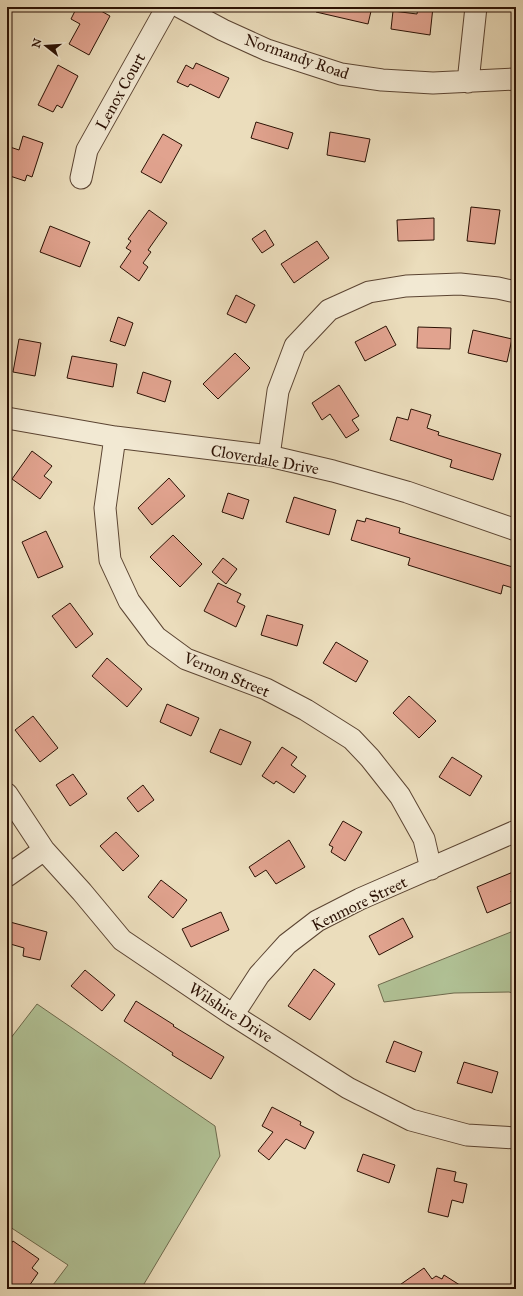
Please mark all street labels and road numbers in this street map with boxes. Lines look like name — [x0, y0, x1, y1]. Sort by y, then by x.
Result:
street label: Normandy Road — [242, 30, 352, 83]
street label: Lenox Court — [92, 49, 150, 133]
street label: Cloverdale Drive — [209, 441, 321, 478]
street label: Vernon Street — [180, 647, 273, 701]
street label: Kenmore Street — [308, 872, 410, 935]
street label: Wilshire Drive — [185, 978, 276, 1047]

